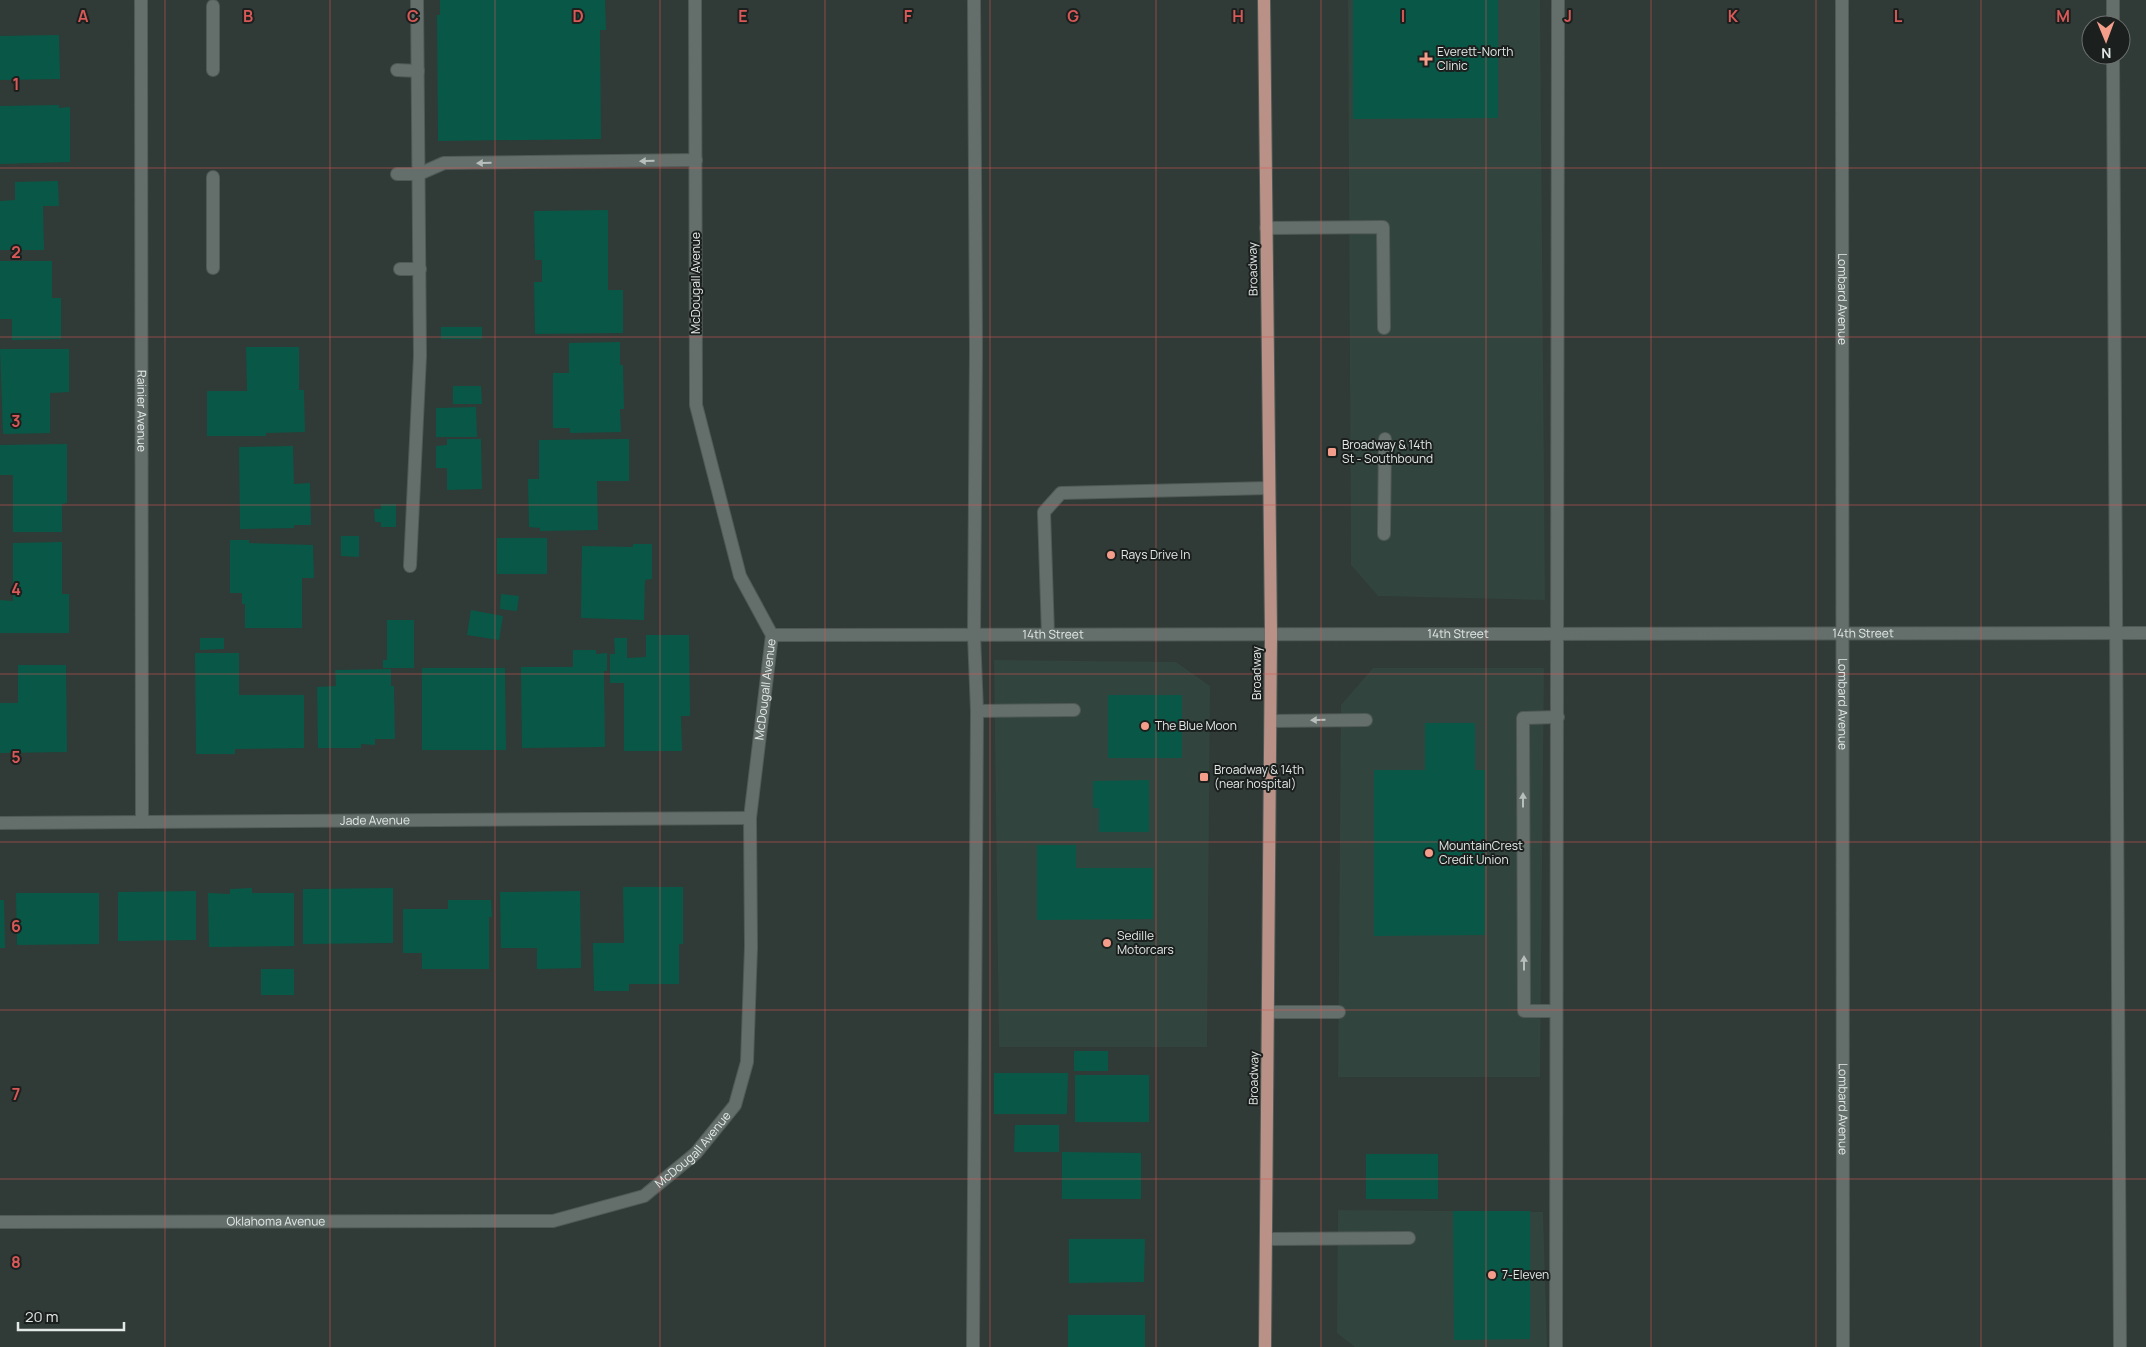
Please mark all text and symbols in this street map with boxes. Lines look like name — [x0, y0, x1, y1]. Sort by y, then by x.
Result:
text: A — [78, 5, 89, 27]
text: B — [243, 5, 253, 27]
text: C — [407, 5, 419, 27]
text: D — [572, 5, 584, 27]
text: E — [738, 5, 748, 27]
text: F — [904, 5, 913, 27]
text: G — [1067, 5, 1079, 27]
text: H — [1232, 5, 1244, 27]
text: I — [1401, 5, 1405, 27]
text: J — [1564, 5, 1572, 27]
text: K — [1728, 5, 1739, 27]
text: L — [1894, 5, 1903, 27]
text: M — [2056, 5, 2070, 27]
north arrow — [2081, 15, 2131, 65]
place label: Everett-North Clinic — [1437, 43, 1513, 74]
text: N — [2101, 44, 2111, 63]
marker: Everett-North Clinic — [1419, 52, 1433, 66]
text: 1 — [12, 73, 20, 95]
one-way arrow — [639, 157, 655, 165]
one-way arrow — [476, 159, 492, 167]
street label: McDougall Avenue — [687, 232, 704, 334]
text: 2 — [11, 241, 21, 263]
street label: Broadway — [1244, 241, 1261, 296]
street label: Lombard Avenue — [1834, 253, 1851, 345]
street label: Rainier Avenue — [133, 370, 151, 452]
text: 3 — [11, 410, 21, 432]
place label: Broadway & 14th St - Southbound — [1342, 436, 1433, 467]
marker: Broadway & 14th St - Southbound — [1326, 446, 1338, 458]
place label: Rays Drive In — [1121, 546, 1190, 563]
marker: Rays Drive In — [1105, 549, 1117, 561]
text: 4 — [11, 578, 21, 600]
street label: 14th Street — [1832, 624, 1894, 641]
street label: 14th Street — [1427, 625, 1489, 642]
street label: 14th Street — [1022, 626, 1084, 643]
street label: McDougall Avenue — [750, 638, 779, 741]
street label: Broadway — [1248, 645, 1265, 700]
street label: Lombard Avenue — [1834, 658, 1852, 750]
one-way arrow — [1310, 716, 1326, 724]
place label: The Blue Moon — [1155, 717, 1237, 734]
marker: The Blue Moon — [1139, 720, 1151, 732]
text: 5 — [11, 746, 21, 768]
place label: Broadway & 14th (near hospital) — [1214, 761, 1304, 792]
marker: Broadway & 14th (near hospital) — [1198, 771, 1210, 783]
one-way arrow — [1519, 792, 1527, 808]
street label: Jade Avenue — [340, 811, 410, 829]
place label: MountainCrest Credit Union — [1439, 837, 1523, 868]
marker: MountainCrest Credit Union — [1423, 847, 1435, 859]
text: 6 — [11, 915, 21, 937]
place label: Sedille Motorcars — [1117, 927, 1174, 958]
marker: Sedille Motorcars — [1101, 937, 1113, 949]
one-way arrow — [1520, 954, 1528, 970]
street label: Broadway — [1245, 1050, 1262, 1105]
street label: Lombard Avenue — [1835, 1063, 1852, 1155]
text: 7 — [12, 1083, 20, 1105]
street label: McDougall Avenue — [651, 1108, 734, 1192]
street label: Oklahoma Avenue — [227, 1212, 325, 1230]
text: 8 — [11, 1251, 21, 1273]
place label: 7-Eleven — [1502, 1266, 1549, 1283]
marker: 7-Eleven — [1486, 1269, 1498, 1281]
scale bar — [18, 1300, 124, 1332]
text: 20 m — [25, 1306, 58, 1327]

